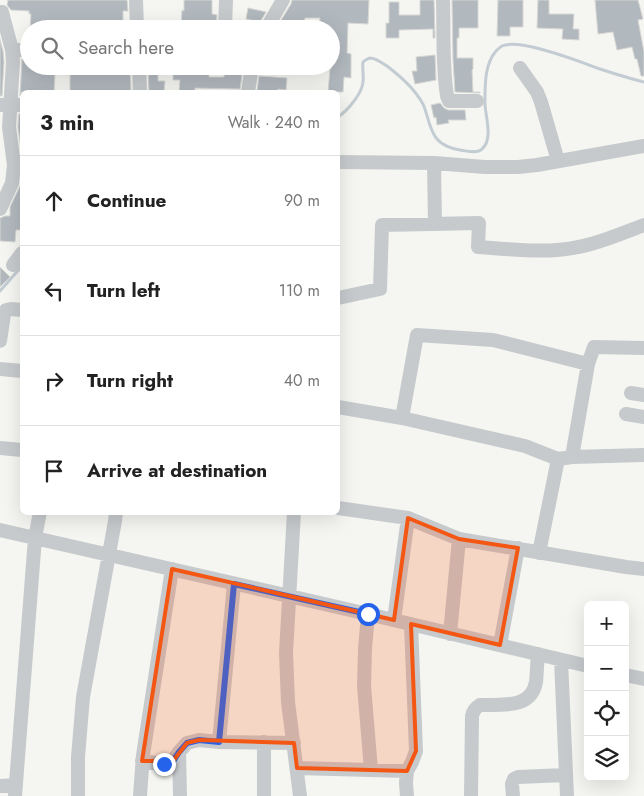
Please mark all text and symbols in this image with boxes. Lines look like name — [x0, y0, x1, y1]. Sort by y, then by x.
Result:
search box — [20, 20, 340, 75]
icon: search — [38, 34, 66, 62]
text: Search here — [78, 34, 174, 61]
text: 3 min — [40, 108, 94, 138]
text: Walk · 240 m — [228, 111, 320, 134]
icon: ahead — [40, 187, 68, 215]
text: Continue — [87, 187, 166, 214]
text: 90 m — [284, 189, 320, 212]
icon: left — [40, 277, 68, 305]
text: Turn left — [87, 277, 160, 304]
text: 110 m — [279, 279, 320, 302]
icon: right — [40, 367, 68, 395]
text: Turn right — [87, 367, 173, 394]
text: 40 m — [284, 369, 320, 392]
icon: arrive — [40, 457, 68, 485]
text: Arrive at destination — [87, 457, 267, 484]
map controls — [584, 601, 629, 781]
button: + — [584, 601, 629, 646]
route start — [357, 603, 380, 626]
button: − — [584, 646, 629, 691]
button: locate — [584, 691, 629, 736]
button: layers — [584, 736, 629, 781]
route end — [153, 753, 176, 776]

